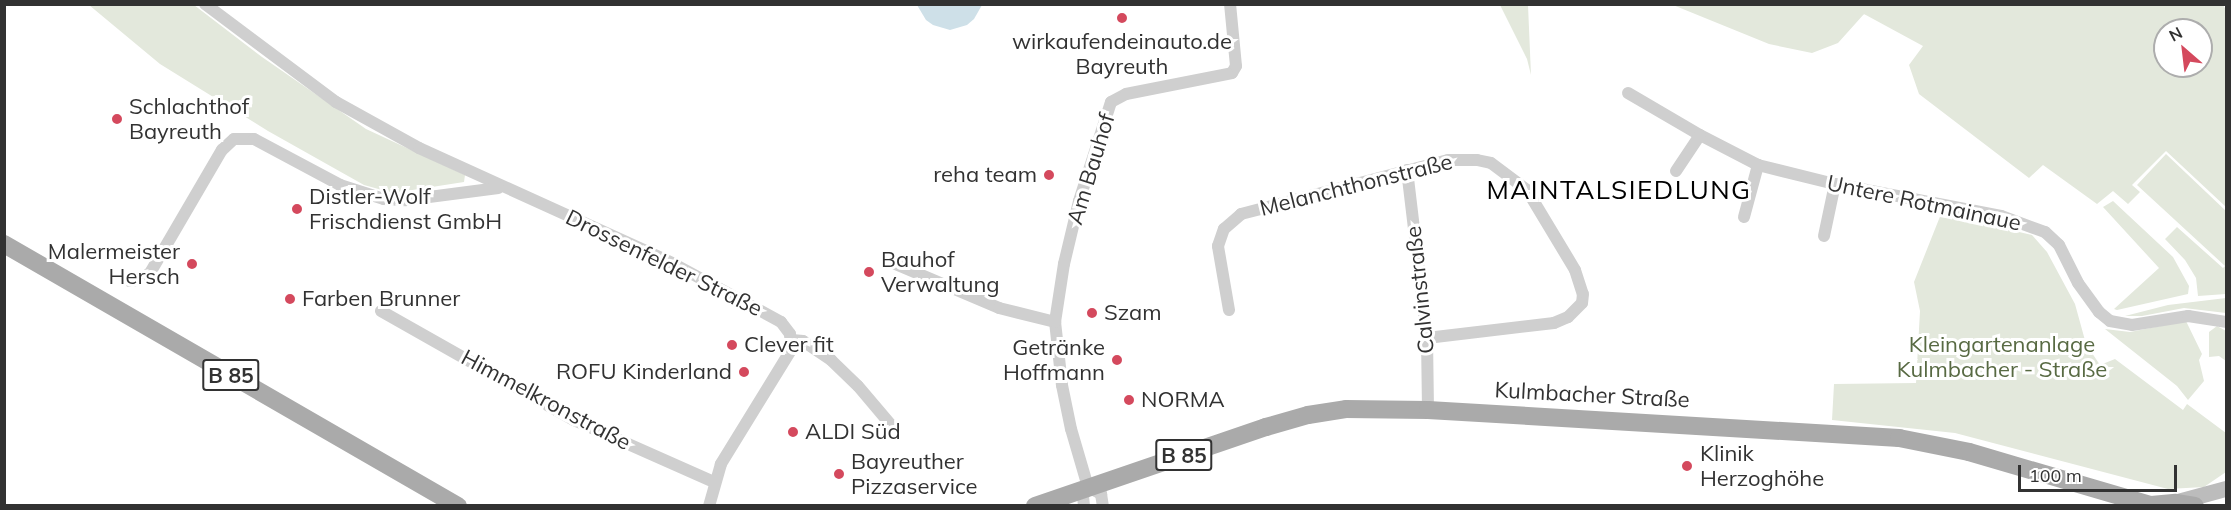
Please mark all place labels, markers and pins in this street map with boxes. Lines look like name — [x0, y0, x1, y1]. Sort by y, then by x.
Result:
marker: wirkaufendeinauto.de Bayreuth — [1115, 11, 1129, 25]
place label: wirkaufendeinauto.de Bayreuth — [1012, 28, 1232, 80]
place label: Schlachthof Bayreuth — [129, 93, 249, 144]
marker: Schlachthof Bayreuth — [110, 112, 124, 126]
place label: reha team — [933, 162, 1037, 188]
marker: reha team — [1042, 168, 1056, 182]
place label: Distler-Wolf Frischdienst GmbH — [309, 183, 502, 234]
marker: Distler-Wolf Frischdienst GmbH — [290, 202, 304, 216]
place label: Malermeister Hersch — [48, 238, 180, 290]
place label: Bauhof Verwaltung — [881, 246, 1000, 298]
marker: Malermeister Hersch — [185, 257, 199, 271]
marker: Bauhof Verwaltung — [862, 265, 876, 279]
place label: Farben Brunner — [302, 286, 460, 312]
marker: Farben Brunner — [283, 292, 297, 306]
place label: Szam — [1104, 300, 1162, 326]
marker: Szam — [1085, 306, 1099, 320]
place label: Clever fit — [744, 332, 834, 358]
place label: Getränke Hoffmann — [1003, 334, 1105, 386]
marker: Clever fit — [725, 338, 739, 352]
marker: Getränke Hoffmann — [1110, 353, 1124, 367]
place label: ROFU Kinderland — [556, 359, 732, 385]
marker: ROFU Kinderland — [737, 365, 751, 379]
place label: NORMA — [1141, 387, 1225, 413]
marker: NORMA — [1122, 393, 1136, 407]
place label: ALDI Süd — [805, 419, 901, 445]
marker: ALDI Süd — [786, 425, 800, 439]
place label: Klinik Herzoghöhe — [1700, 440, 1824, 492]
place label: Bayreuther Pizzaservice — [851, 448, 978, 500]
marker: Klinik Herzoghöhe — [1678, 457, 1696, 475]
marker: Bayreuther Pizzaservice — [832, 467, 846, 481]

